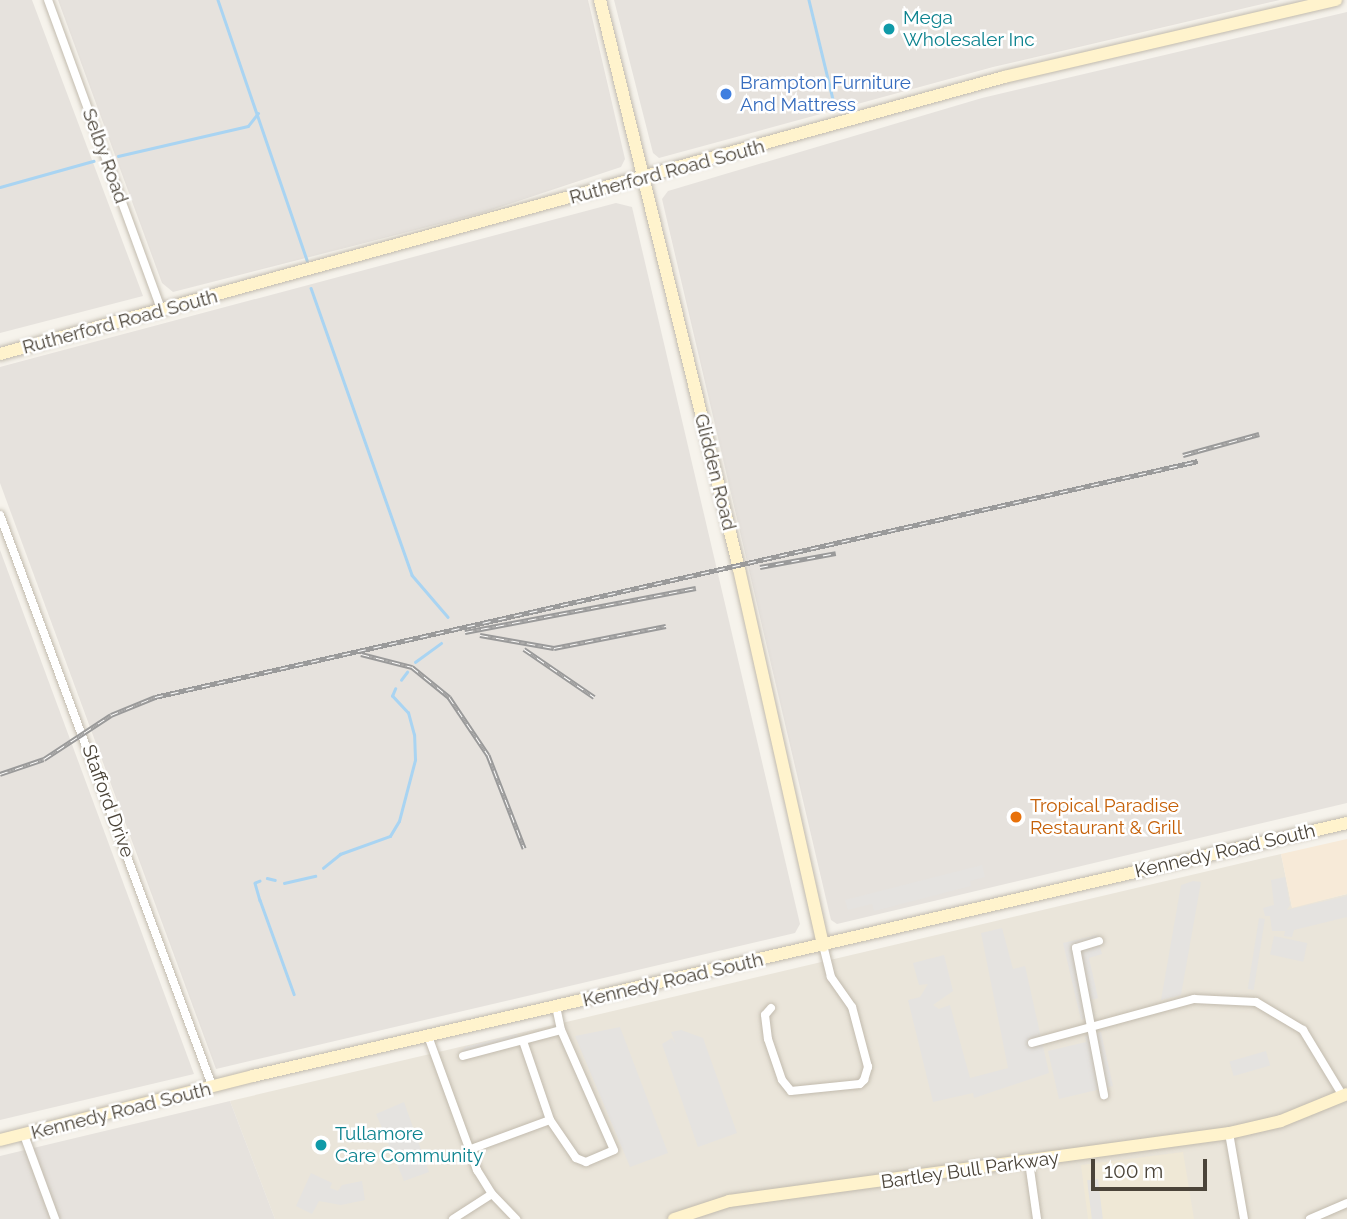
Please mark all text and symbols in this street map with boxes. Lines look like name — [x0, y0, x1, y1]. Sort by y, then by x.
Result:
place label: Mega Wholesaler Inc — [903, 7, 1035, 51]
marker: Mega Wholesaler Inc — [881, 21, 897, 37]
place label: Brampton Furniture And Mattress — [740, 72, 911, 116]
marker: Brampton Furniture And Mattress — [718, 86, 734, 102]
street label: Selby Road — [77, 105, 133, 207]
street label: Rutherford Road South — [567, 135, 767, 209]
street label: Rutherford Road South — [20, 285, 220, 359]
street label: Glidden Road — [690, 411, 740, 533]
street label: Stafford Drive — [77, 741, 139, 861]
place label: Tropical Paradise Restaurant & Grill — [1030, 795, 1182, 839]
marker: Tropical Paradise Restaurant & Grill — [1008, 809, 1024, 825]
street label: Kennedy Road South — [1132, 819, 1318, 883]
street label: Kennedy Road South — [580, 948, 766, 1012]
street label: Kennedy Road South — [28, 1078, 214, 1144]
place label: Tullamore Care Community — [335, 1123, 483, 1167]
marker: Tullamore Care Community — [313, 1137, 329, 1153]
street label: Bartley Bull Parkway — [879, 1146, 1061, 1194]
scale bar — [1095, 1146, 1210, 1190]
text: 100 m — [1104, 1158, 1163, 1183]

